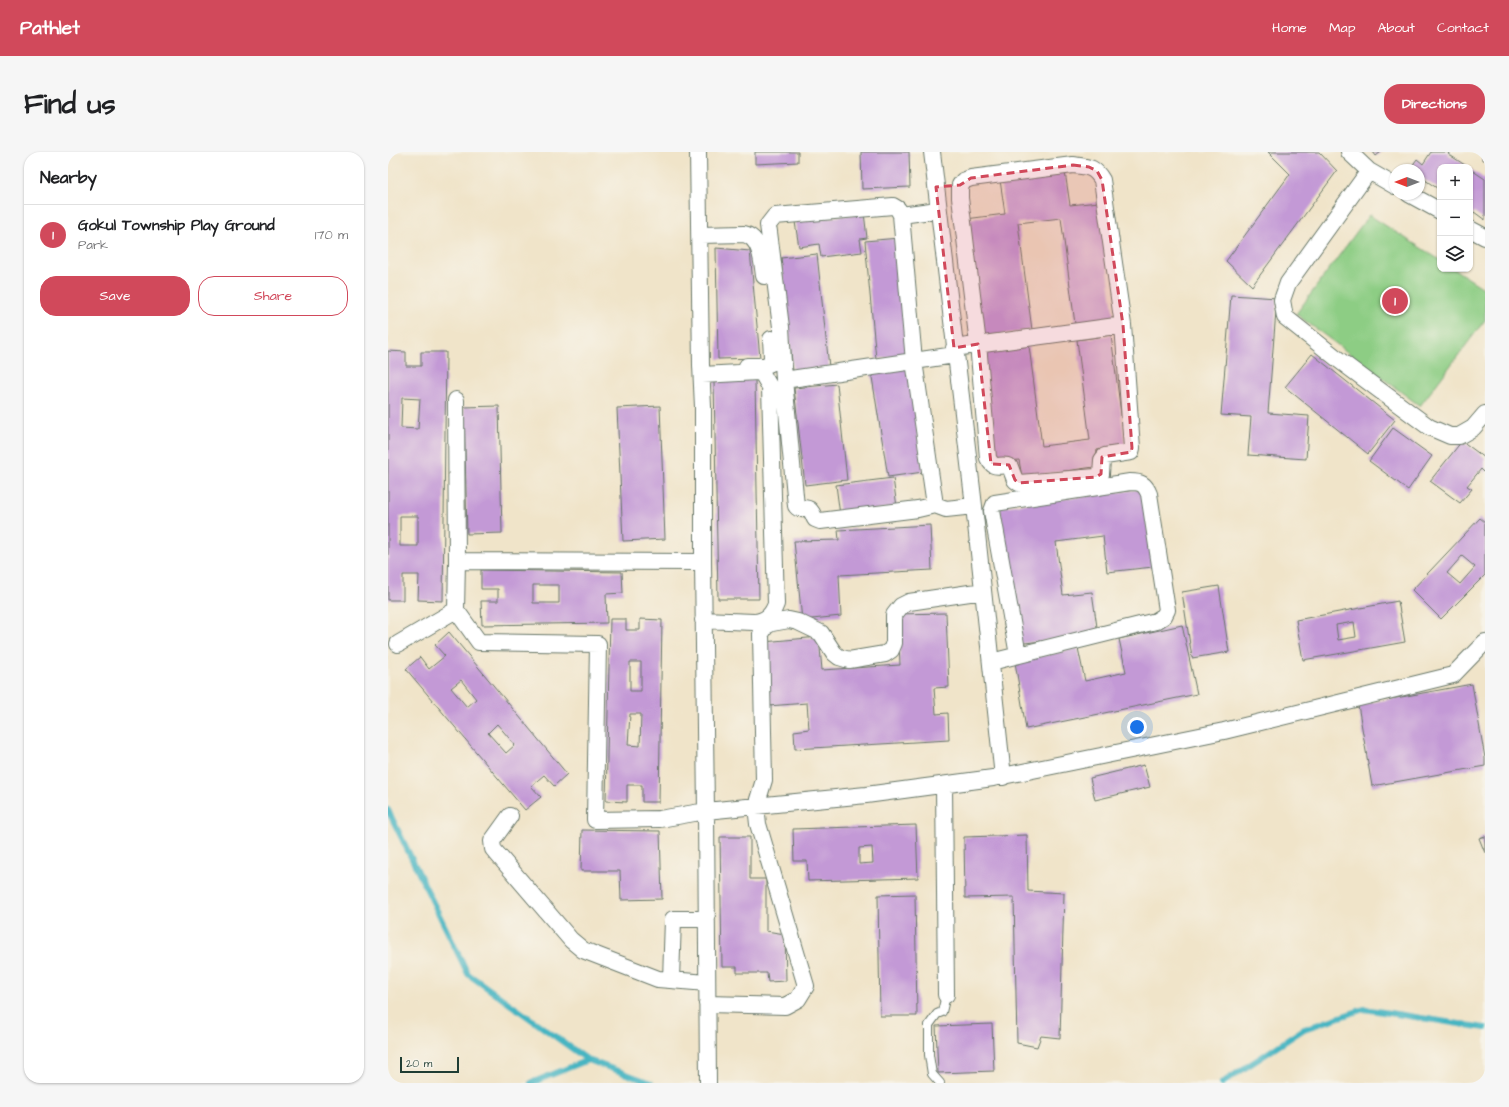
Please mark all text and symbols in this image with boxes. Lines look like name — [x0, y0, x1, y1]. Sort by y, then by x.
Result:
text: Pathlet — [20, 15, 80, 42]
text: Home — [1272, 18, 1307, 38]
text: Map — [1329, 18, 1355, 38]
text: About — [1377, 18, 1415, 38]
text: Contact — [1437, 18, 1489, 38]
button: Directions — [1384, 84, 1485, 124]
text: Find us — [24, 85, 115, 124]
north arrow — [1389, 164, 1425, 200]
map controls — [1437, 164, 1473, 272]
button: + — [1437, 164, 1473, 200]
text: Nearby — [40, 166, 97, 190]
button: − — [1437, 200, 1473, 236]
text: Gokul Township Play Ground — [78, 215, 275, 236]
text: 1 — [52, 226, 54, 244]
text: 170 m — [315, 226, 348, 244]
text: Park — [78, 236, 108, 254]
button: layers — [1437, 236, 1473, 272]
button: Save — [40, 276, 190, 316]
button: Share — [198, 276, 348, 316]
pin: 1 — [1382, 286, 1408, 316]
your location — [1127, 717, 1147, 737]
scale bar — [400, 1055, 459, 1074]
text: 20 m — [406, 1056, 432, 1071]

